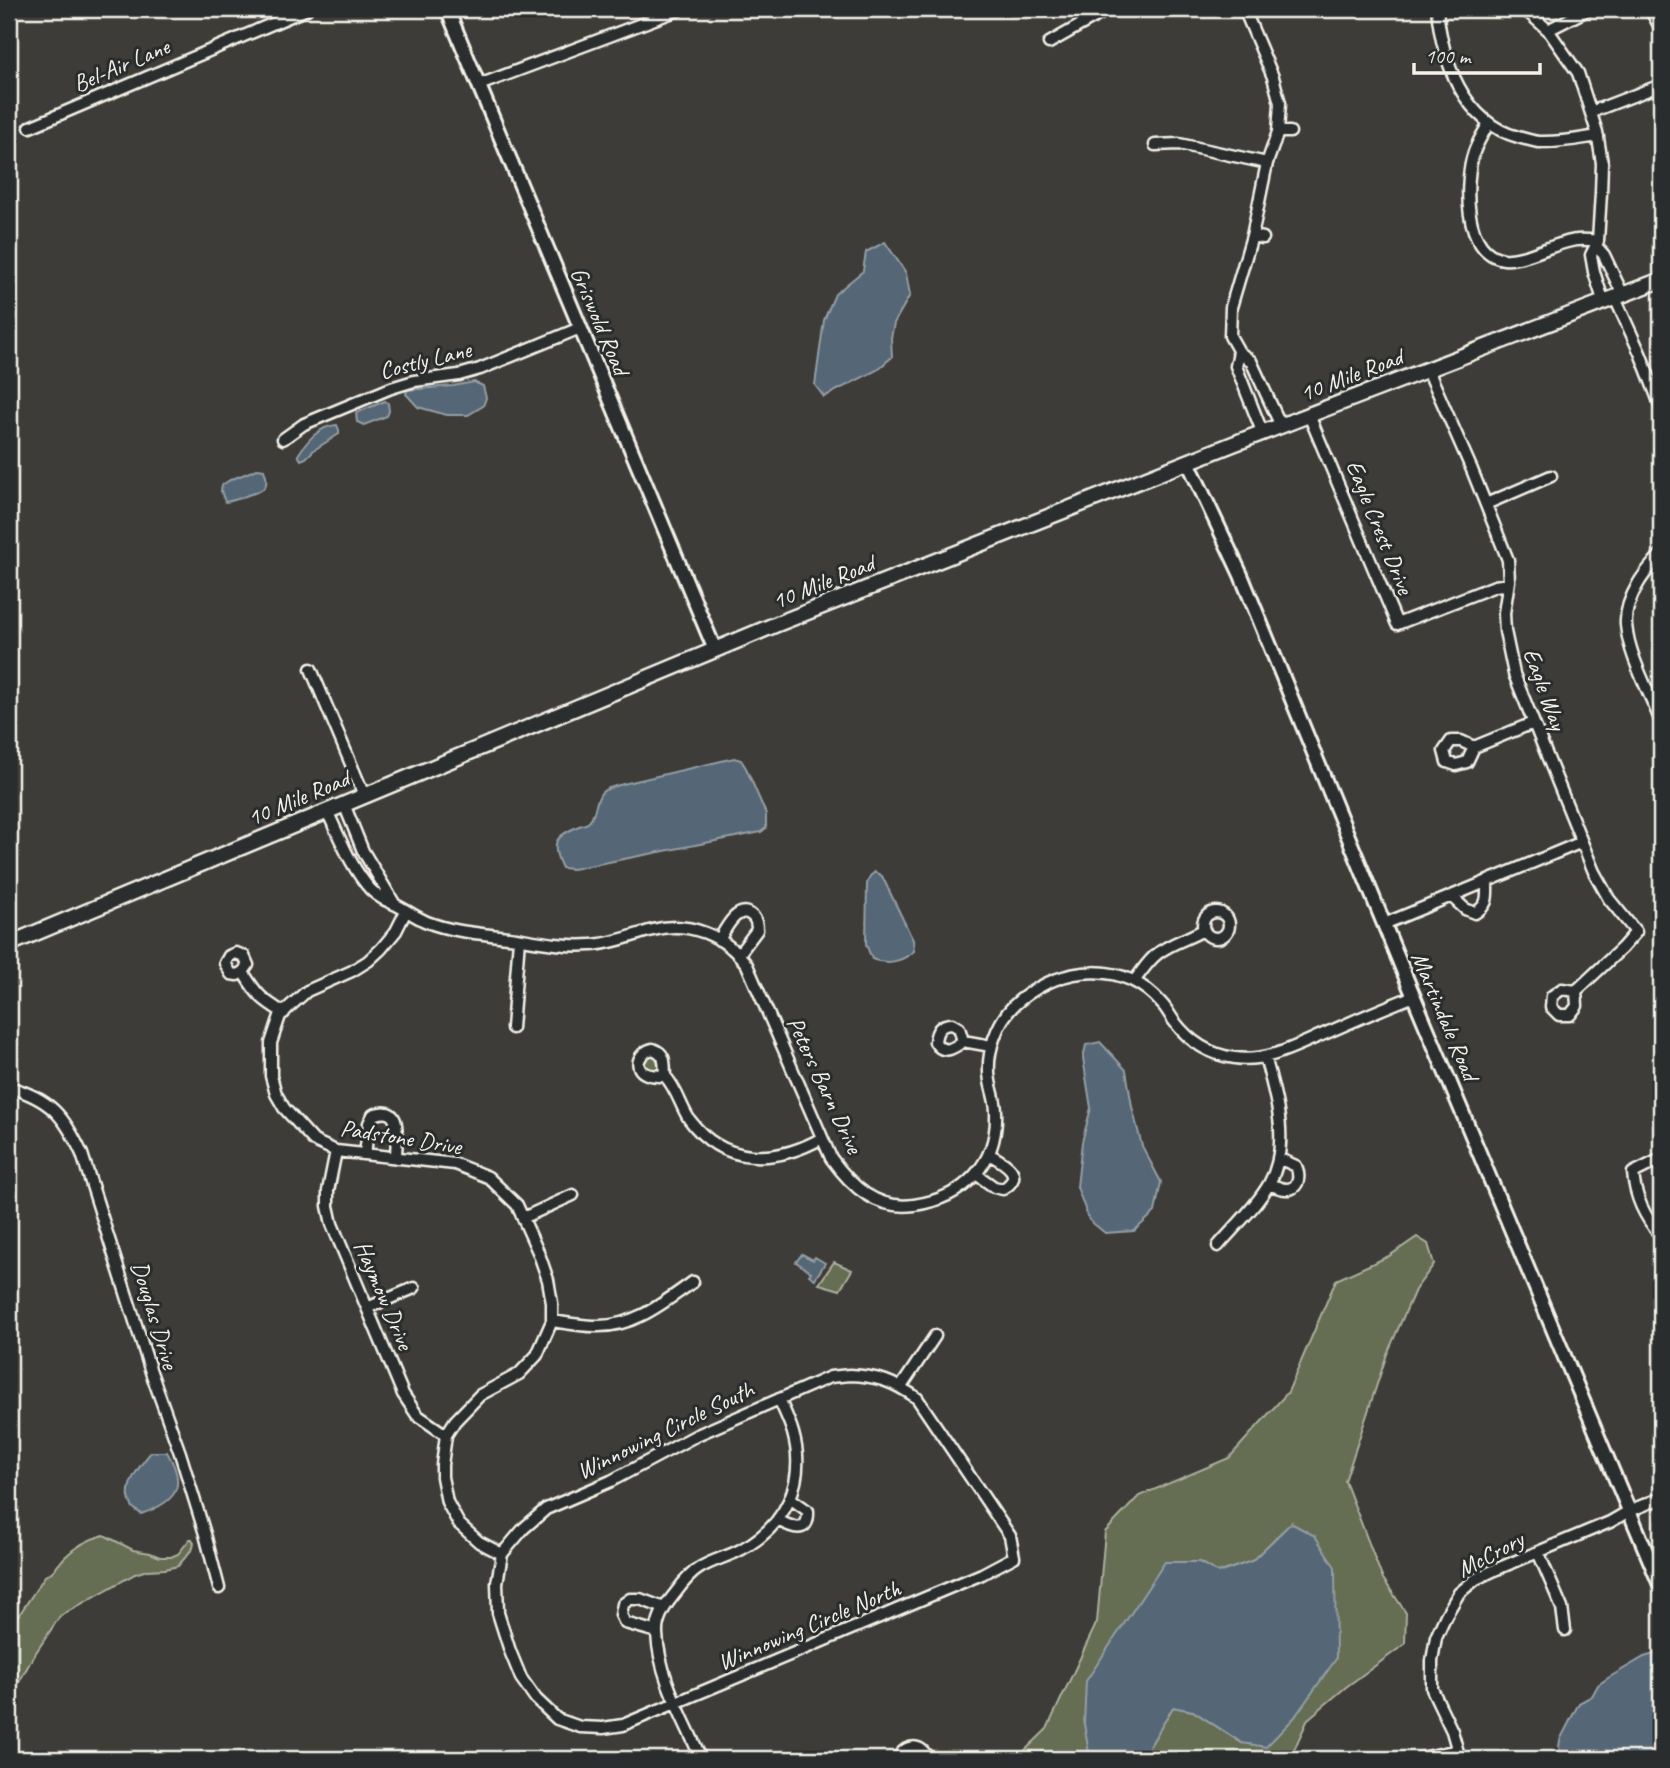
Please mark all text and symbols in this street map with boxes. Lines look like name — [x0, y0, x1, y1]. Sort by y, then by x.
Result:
street label: Bel-Air Lane — [68, 30, 176, 99]
scale bar — [1414, 32, 1540, 76]
text: 100 m — [1425, 43, 1472, 69]
street label: Griswold Road — [564, 263, 638, 383]
street label: Costly Lane — [376, 334, 476, 386]
street label: 10 Mile Road — [1295, 340, 1410, 408]
street label: Eagle Crest Drive — [1339, 456, 1421, 601]
street label: 10 Mile Road — [768, 547, 882, 616]
street label: Eagle Way — [1516, 644, 1574, 736]
street label: 10 Mile Road — [243, 762, 357, 833]
street label: Martindale Road — [1404, 947, 1487, 1088]
street label: Peters Barn Drive — [780, 1012, 871, 1160]
street label: Padstone Drive — [338, 1113, 466, 1162]
street label: Haymow Drive — [348, 1236, 421, 1356]
street label: Douglas Drive — [124, 1258, 186, 1375]
street label: Winnowing Circle South — [572, 1373, 760, 1486]
street label: McCrory — [1451, 1523, 1530, 1584]
street label: Winnowing Circle North — [713, 1573, 906, 1677]

